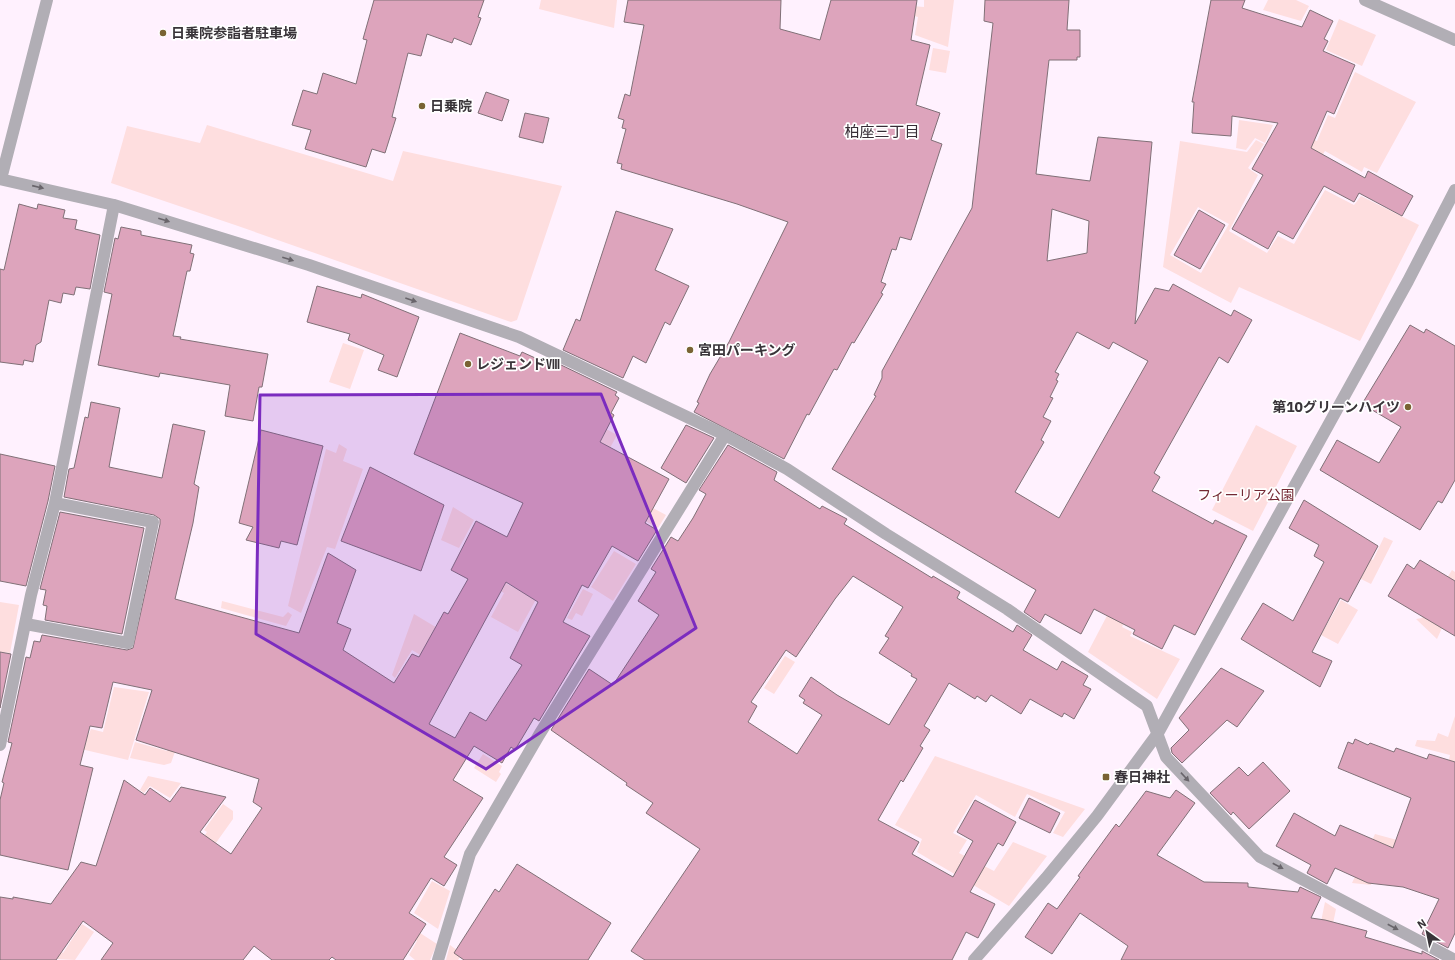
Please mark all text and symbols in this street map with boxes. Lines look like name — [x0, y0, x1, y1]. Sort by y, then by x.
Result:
place label: 日乗院参詣者駐車場 — [171, 24, 297, 42]
marker: 日乗院参詣者駐車場 — [158, 28, 168, 38]
place label: 日乗院 — [430, 97, 472, 115]
marker: 日乗院 — [417, 101, 427, 111]
district label: 柏座三丁目 — [844, 122, 920, 141]
one-way arrow — [32, 185, 44, 191]
one-way arrow — [158, 217, 170, 223]
one-way arrow — [282, 256, 294, 262]
one-way arrow — [405, 298, 417, 304]
place label: 宮田パーキング — [698, 341, 796, 359]
marker: 宮田パーキング — [685, 345, 695, 355]
place label: レジェンドⅧ — [476, 355, 560, 373]
marker: レジェンドⅧ — [463, 359, 473, 369]
place label: 第10グリーンハイツ — [1272, 398, 1400, 416]
marker: 第10グリーンハイツ — [1403, 402, 1413, 412]
park label: フィーリア公園 — [1197, 486, 1295, 504]
place label: 春日神社 — [1114, 768, 1170, 786]
marker: 春日神社 — [1101, 772, 1111, 782]
one-way arrow — [1180, 772, 1190, 782]
one-way arrow — [1272, 863, 1284, 870]
north arrow — [1407, 912, 1447, 952]
text: N — [1414, 916, 1429, 932]
one-way arrow — [1387, 924, 1399, 930]

